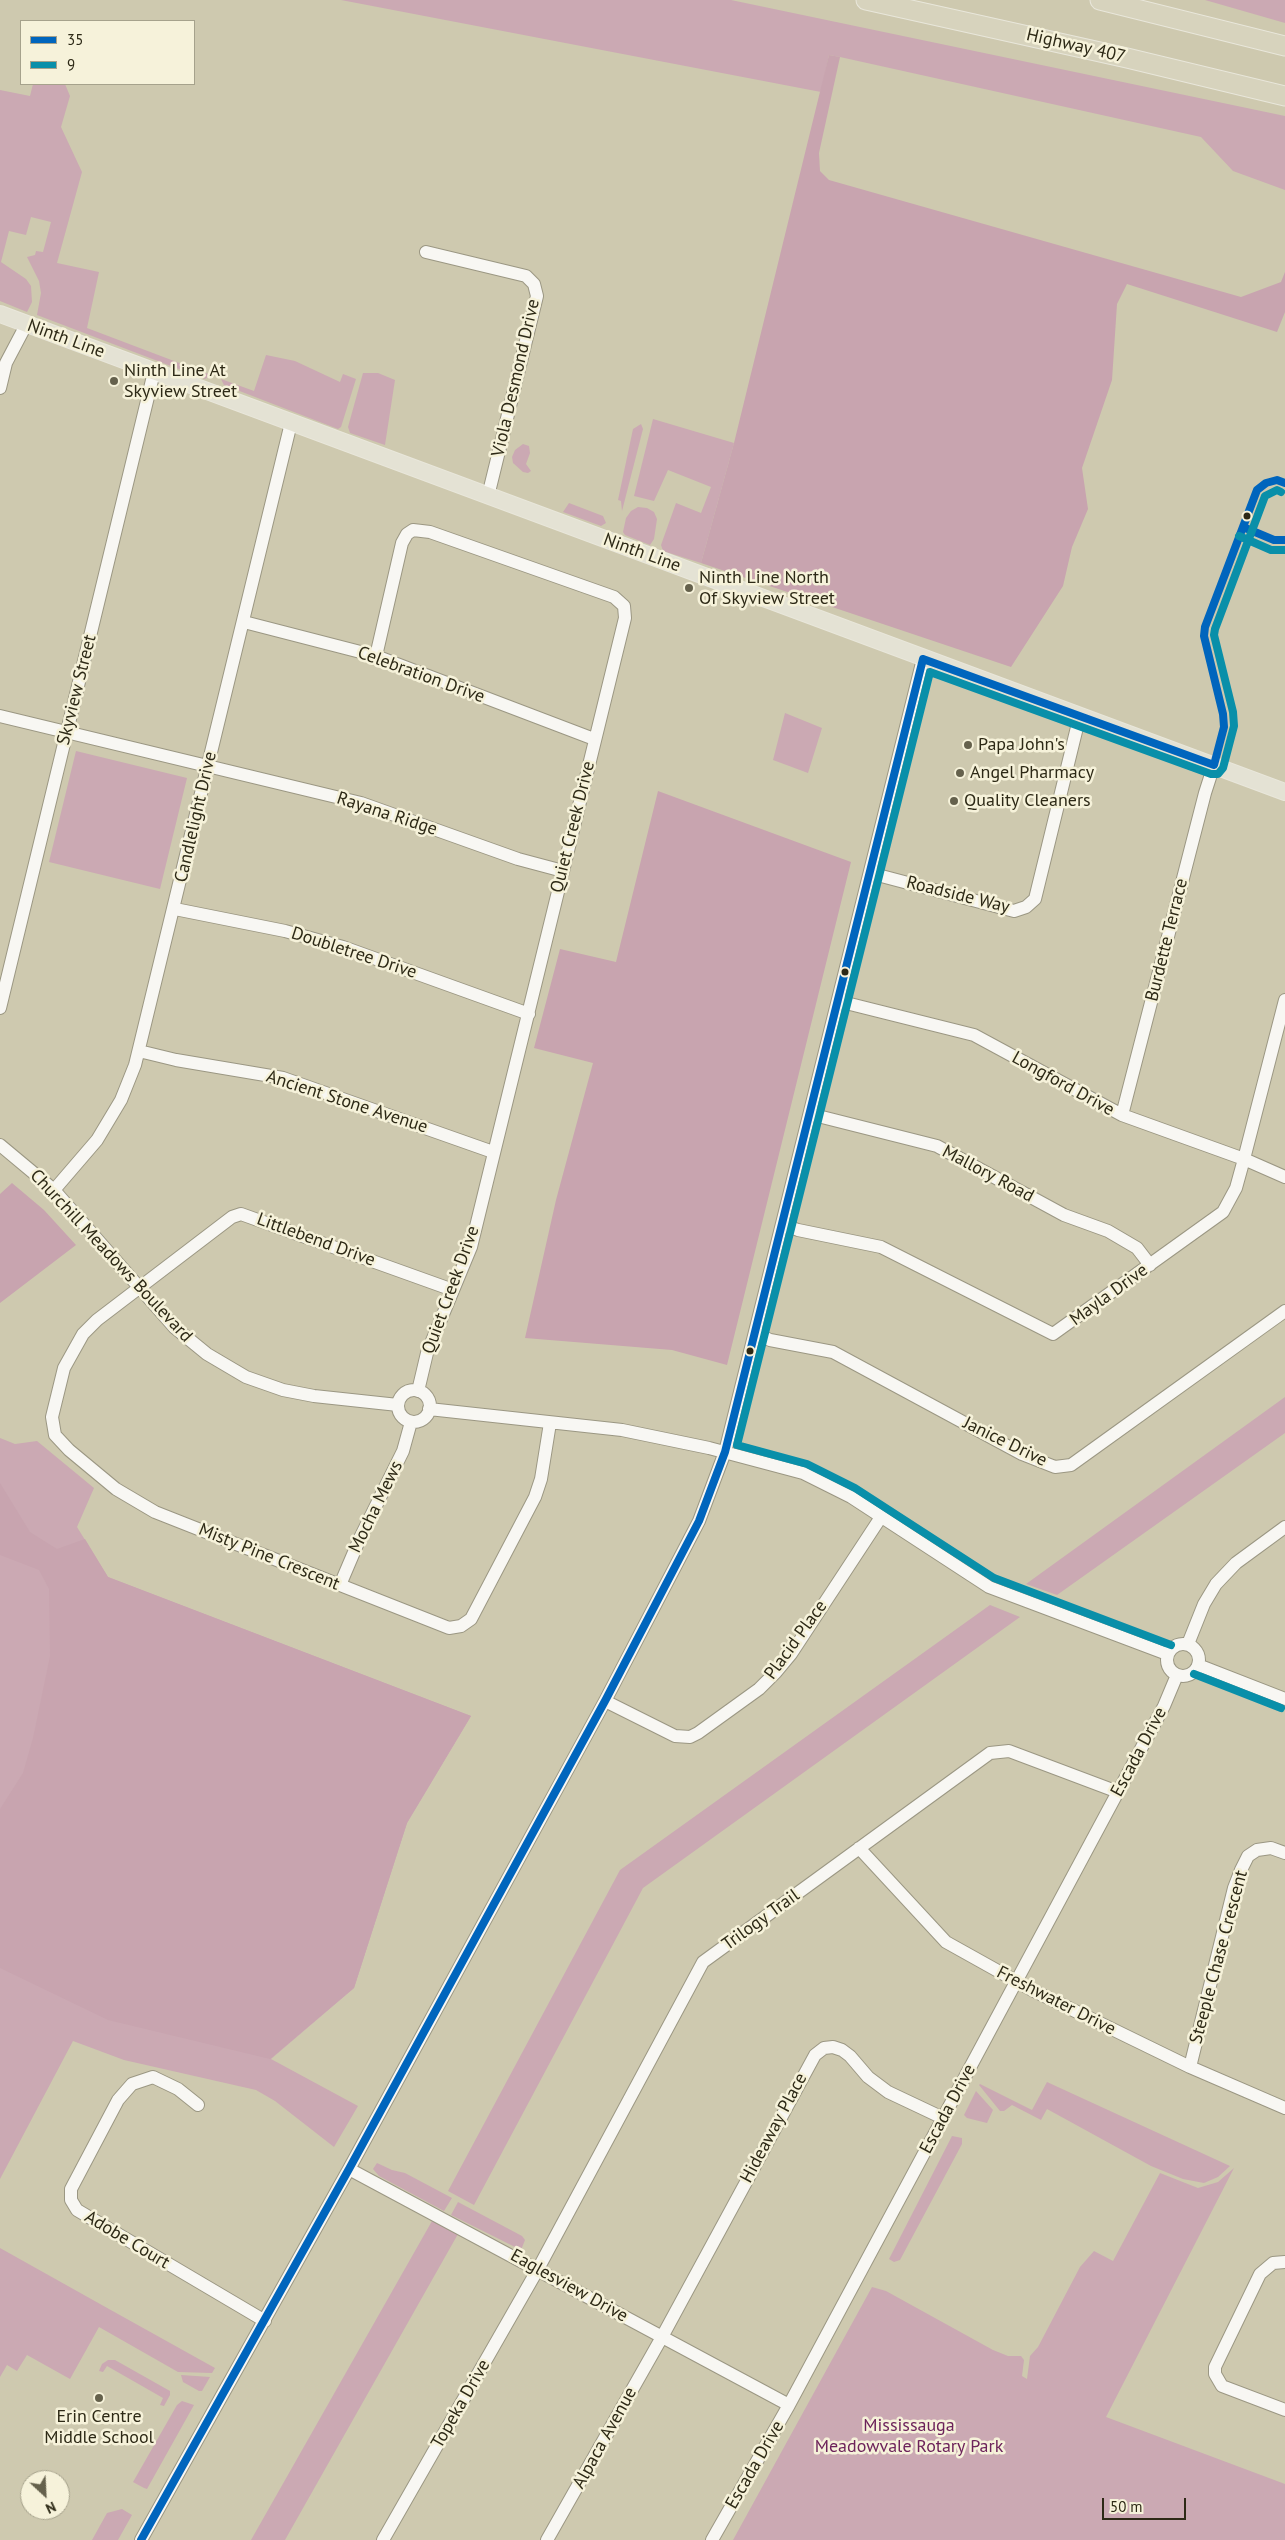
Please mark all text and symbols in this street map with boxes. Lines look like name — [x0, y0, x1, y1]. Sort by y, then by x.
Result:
legend — [20, 20, 195, 85]
street label: Highway 407 — [1024, 24, 1128, 68]
text: 35 — [67, 30, 83, 49]
text: 9 — [67, 55, 75, 74]
street label: Viola Desmond Drive — [487, 297, 545, 459]
street label: Ninth Line — [24, 315, 108, 363]
place label: Ninth Line At Skyview Street — [124, 360, 237, 402]
marker: Ninth Line At Skyview Street — [108, 375, 120, 387]
unlabelled marker — [1242, 511, 1252, 521]
street label: Ninth Line — [600, 529, 684, 577]
place label: Ninth Line North Of Skyview Street — [699, 567, 835, 610]
marker: Ninth Line North Of Skyview Street — [683, 582, 695, 594]
street label: Skyview Street — [53, 633, 101, 747]
street label: Celebration Drive — [355, 642, 487, 708]
place label: Papa John's — [978, 734, 1065, 756]
marker: Papa John's — [962, 739, 974, 751]
street label: Candlelight Drive — [170, 749, 222, 885]
street label: Quiet Creek Drive — [546, 759, 600, 895]
place label: Angel Pharmacy — [970, 762, 1094, 784]
marker: Angel Pharmacy — [954, 767, 966, 779]
street label: Rayana Ridge — [334, 788, 440, 840]
place label: Quality Cleaners — [964, 790, 1091, 812]
marker: Quality Cleaners — [948, 795, 960, 807]
street label: Roadside Way — [904, 872, 1012, 918]
street label: Burdette Terrace — [1141, 876, 1193, 1004]
street label: Doubletree Drive — [289, 923, 419, 983]
unlabelled marker — [840, 967, 850, 977]
street label: Longford Drive — [1008, 1047, 1118, 1121]
street label: Ancient Stone Avenue — [264, 1066, 430, 1138]
street label: Mallory Road — [938, 1141, 1038, 1207]
street label: Churchill Meadows Boulevard — [25, 1165, 197, 1347]
street label: Littlebend Drive — [254, 1209, 378, 1271]
street label: Quiet Creek Drive — [418, 1223, 484, 1357]
street label: Mayla Drive — [1066, 1260, 1152, 1330]
unlabelled marker — [745, 1346, 755, 1356]
street label: Janice Drive — [959, 1412, 1051, 1472]
street label: Mocha Mews — [344, 1458, 408, 1556]
street label: Misty Pine Crescent — [195, 1519, 343, 1595]
street label: Placid Place — [760, 1596, 832, 1684]
street label: Escada Drive — [1106, 1704, 1172, 1800]
street label: Steeple Chase Crescent — [1185, 1868, 1253, 2046]
street label: Trilogy Trail — [718, 1885, 804, 1955]
street label: Freshwater Drive — [993, 1962, 1119, 2040]
street label: Escada Drive — [915, 2061, 981, 2157]
street label: Hideaway Place — [736, 2069, 812, 2187]
street label: Adobe Court — [81, 2206, 173, 2274]
street label: Eaglesview Drive — [506, 2245, 632, 2327]
street label: Topeka Drive — [427, 2356, 495, 2452]
street label: Alpaca Avenue — [568, 2384, 642, 2492]
marker: Erin Centre Middle School — [93, 2392, 105, 2404]
place label: Erin Centre Middle School — [44, 2406, 154, 2448]
park label: Mississauga Meadowvale Rotary Park — [815, 2415, 1003, 2458]
street label: Escada Drive — [721, 2417, 789, 2513]
north arrow — [20, 2470, 70, 2520]
scale bar — [1105, 2488, 1189, 2520]
text: 50 m — [1110, 2497, 1143, 2516]
text: N — [43, 2498, 59, 2518]

